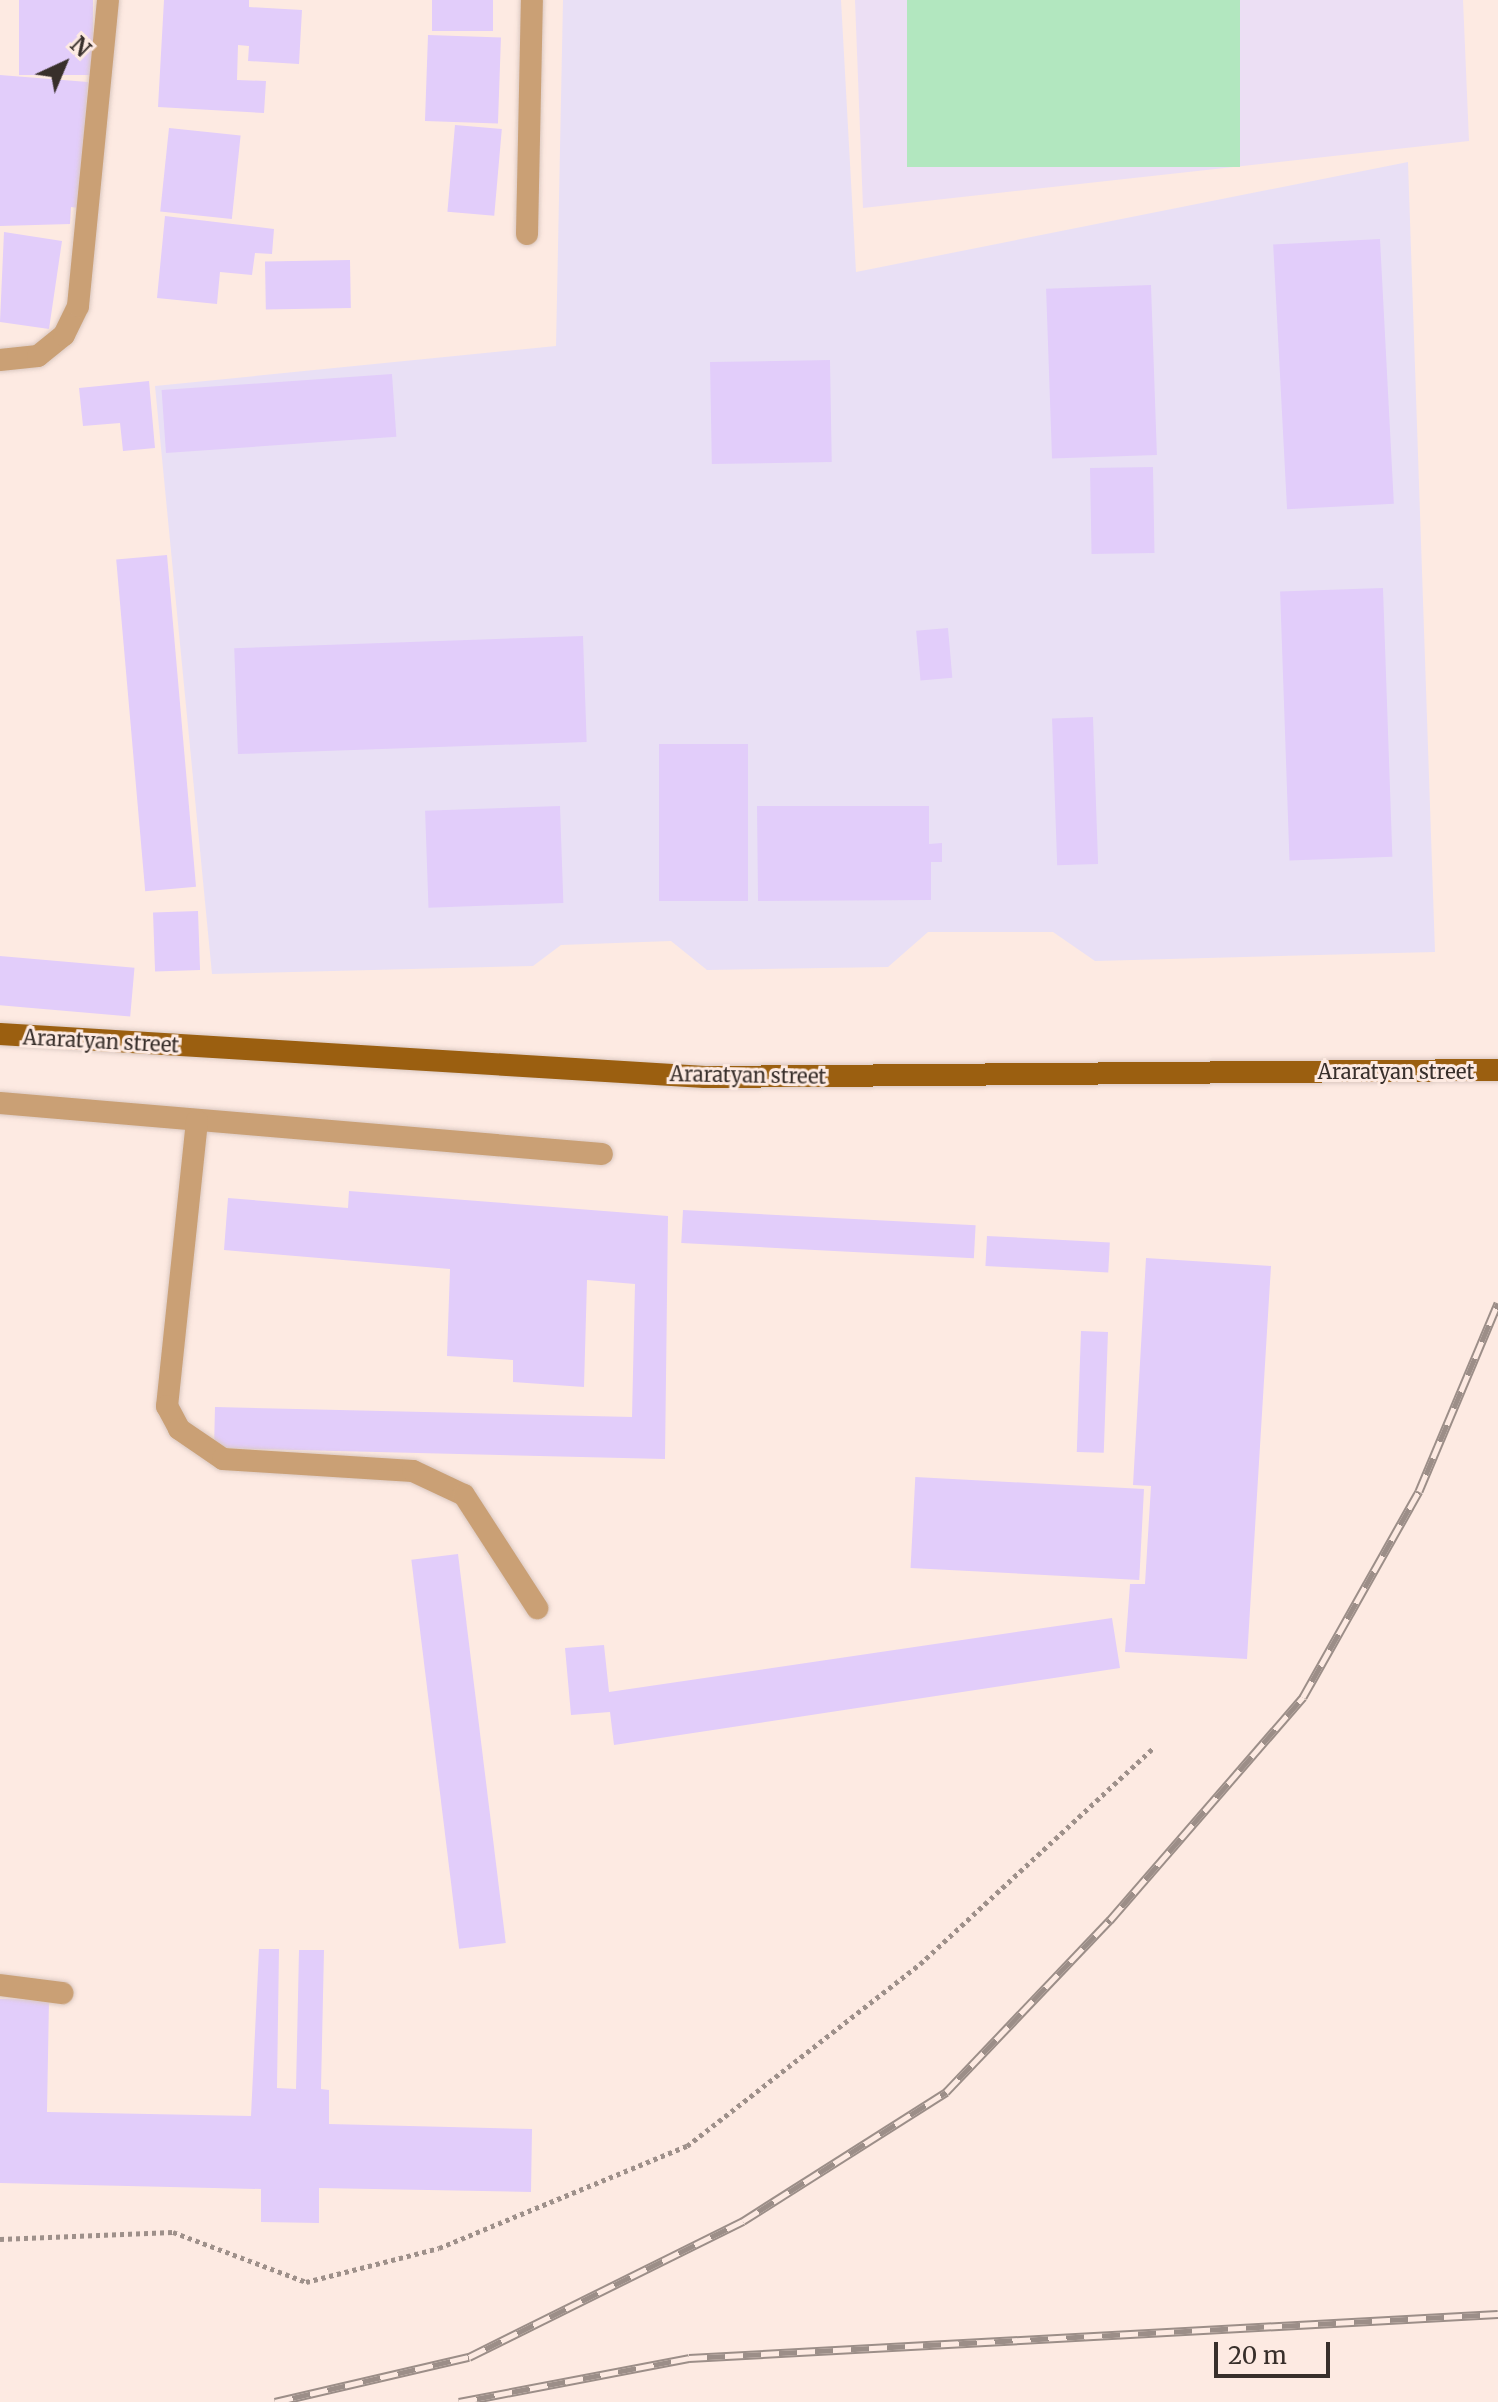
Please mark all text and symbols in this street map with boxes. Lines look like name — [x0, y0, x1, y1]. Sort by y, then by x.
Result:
north arrow — [24, 24, 104, 104]
text: N — [65, 31, 97, 63]
street label: Araratyan street — [22, 1025, 180, 1057]
street label: Araratyan street — [1318, 1059, 1474, 1083]
street label: Araratyan street — [670, 1062, 826, 1088]
scale bar — [1218, 2326, 1334, 2376]
text: 20 m — [1228, 2340, 1287, 2371]

